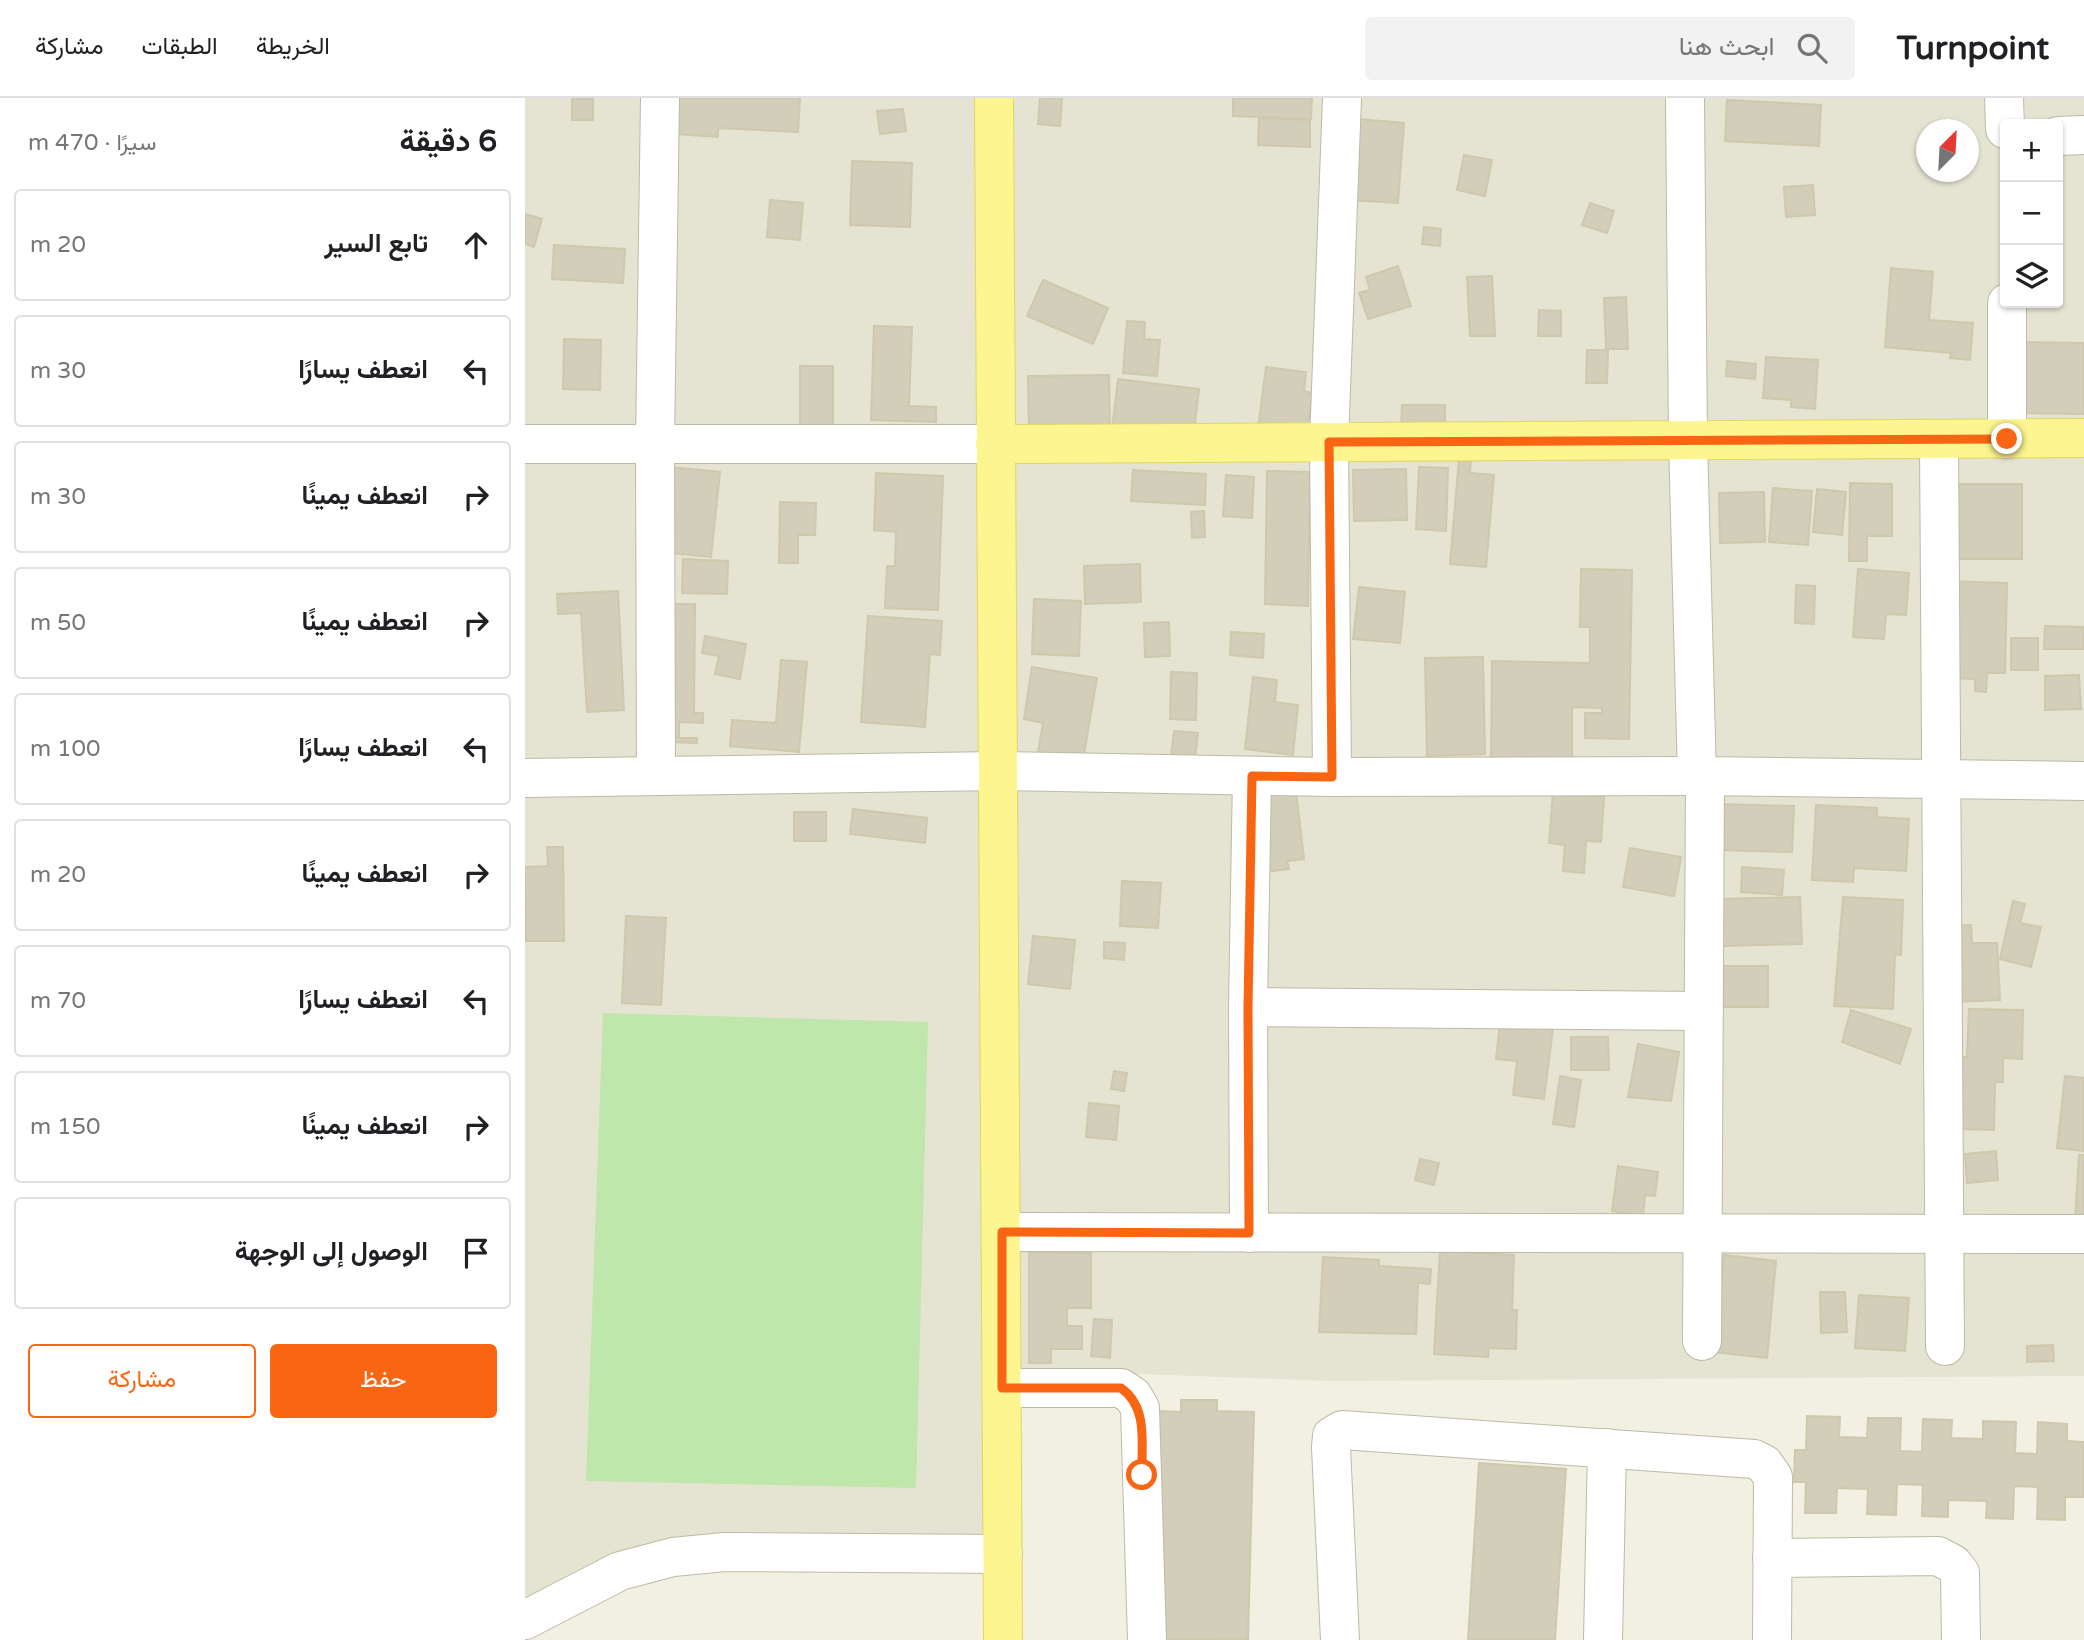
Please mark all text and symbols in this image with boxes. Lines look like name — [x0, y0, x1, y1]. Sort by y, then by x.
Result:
search box — [1365, 17, 1855, 80]
icon: search — [1793, 29, 1831, 67]
text: Turnpoint — [1897, 29, 2049, 68]
text: ابحث هنا — [1679, 31, 1775, 62]
text: مشاركة — [35, 32, 103, 61]
text: الطبقات — [141, 32, 218, 61]
text: الخريطة — [256, 32, 330, 61]
north arrow — [1916, 119, 1979, 182]
map controls — [2000, 119, 2063, 308]
button: + — [2000, 119, 2063, 182]
text: 6 دقيقة — [400, 123, 497, 160]
text: سيرًا · 470 m — [28, 129, 156, 157]
button: − — [2000, 182, 2063, 245]
icon: ahead — [457, 226, 495, 264]
text: تابع السير — [324, 228, 428, 259]
text: 20 m — [30, 231, 86, 259]
button: layers — [2000, 245, 2063, 308]
icon: left — [457, 352, 495, 390]
text: انعطف يسارًا — [298, 354, 428, 385]
text: 30 m — [30, 357, 86, 385]
route end — [1991, 423, 2022, 454]
icon: right — [457, 478, 495, 516]
text: انعطف يمينًا — [301, 480, 428, 511]
text: 30 m — [30, 483, 86, 511]
icon: right — [457, 604, 495, 642]
text: انعطف يمينًا — [301, 606, 428, 637]
text: 50 m — [30, 609, 86, 637]
icon: left — [457, 730, 495, 768]
text: انعطف يسارًا — [298, 732, 428, 763]
text: 100 m — [30, 735, 100, 763]
icon: right — [457, 856, 495, 894]
text: انعطف يمينًا — [301, 858, 428, 889]
text: 20 m — [30, 861, 86, 889]
icon: left — [457, 982, 495, 1020]
text: انعطف يسارًا — [298, 984, 428, 1015]
text: 70 m — [30, 987, 86, 1015]
icon: right — [457, 1108, 495, 1146]
text: انعطف يمينًا — [301, 1110, 428, 1141]
text: 150 m — [30, 1113, 100, 1141]
icon: arrive — [457, 1234, 495, 1272]
text: الوصول إلى الوجهة — [235, 1236, 428, 1267]
button: مشاركة — [28, 1344, 256, 1418]
button: حفظ — [270, 1344, 497, 1418]
route start — [1126, 1459, 1157, 1490]

